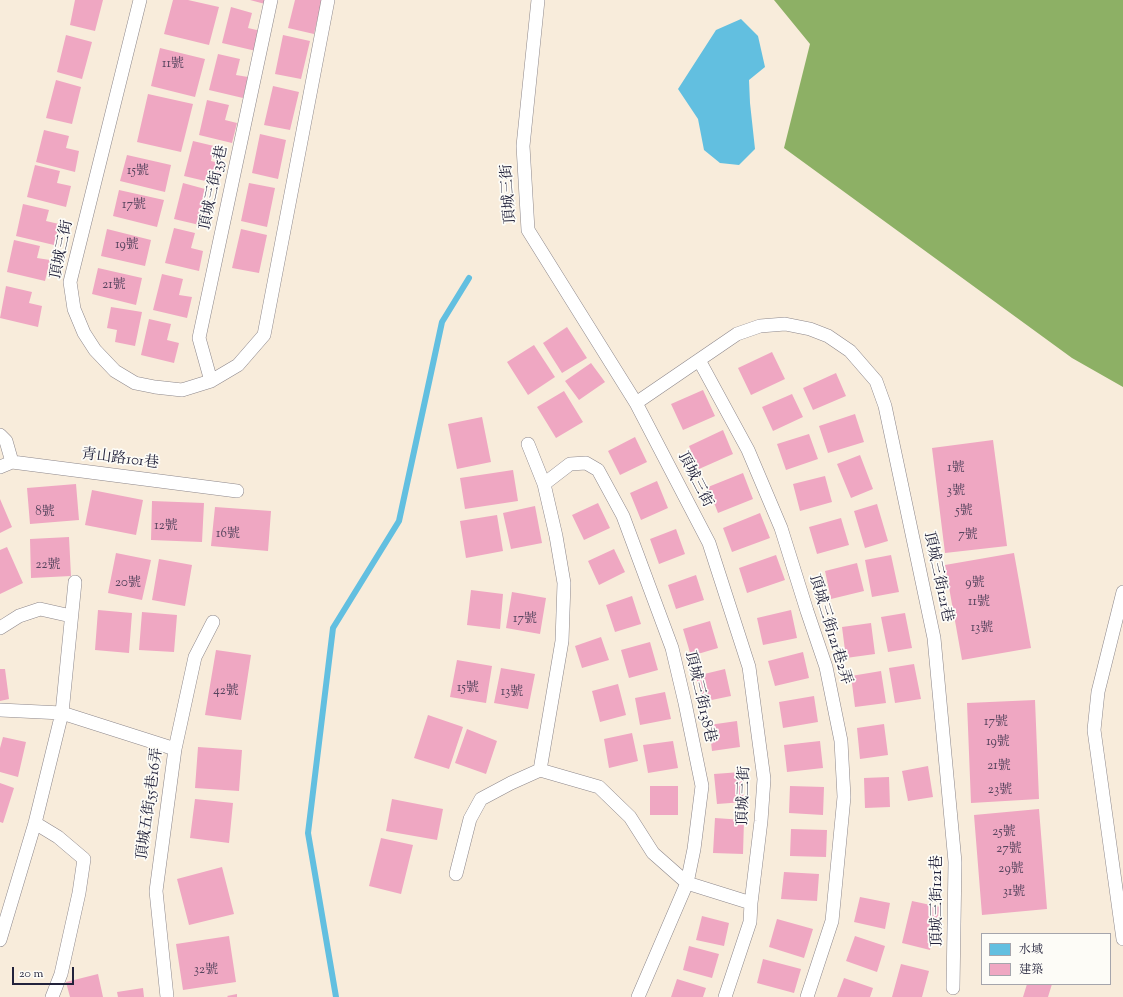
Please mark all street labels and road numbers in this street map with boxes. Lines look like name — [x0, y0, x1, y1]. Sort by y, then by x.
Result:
street label: 頂城三街35巷 — [197, 144, 233, 232]
street label: 頂城三街 — [499, 163, 521, 225]
street label: 頂城三街 — [48, 219, 78, 281]
street label: 青山路101巷 — [80, 446, 160, 474]
street label: 頂城三街 — [672, 449, 716, 511]
street label: 頂城三街121巷 — [919, 530, 955, 624]
street label: 頂城三街121巷2弄 — [804, 573, 854, 687]
street label: 頂城三街138巷 — [680, 649, 718, 745]
street label: 頂城五街55巷16弄 — [134, 747, 168, 861]
street label: 頂城三街 — [735, 766, 755, 826]
street label: 頂城三街121巷 — [929, 855, 947, 947]

